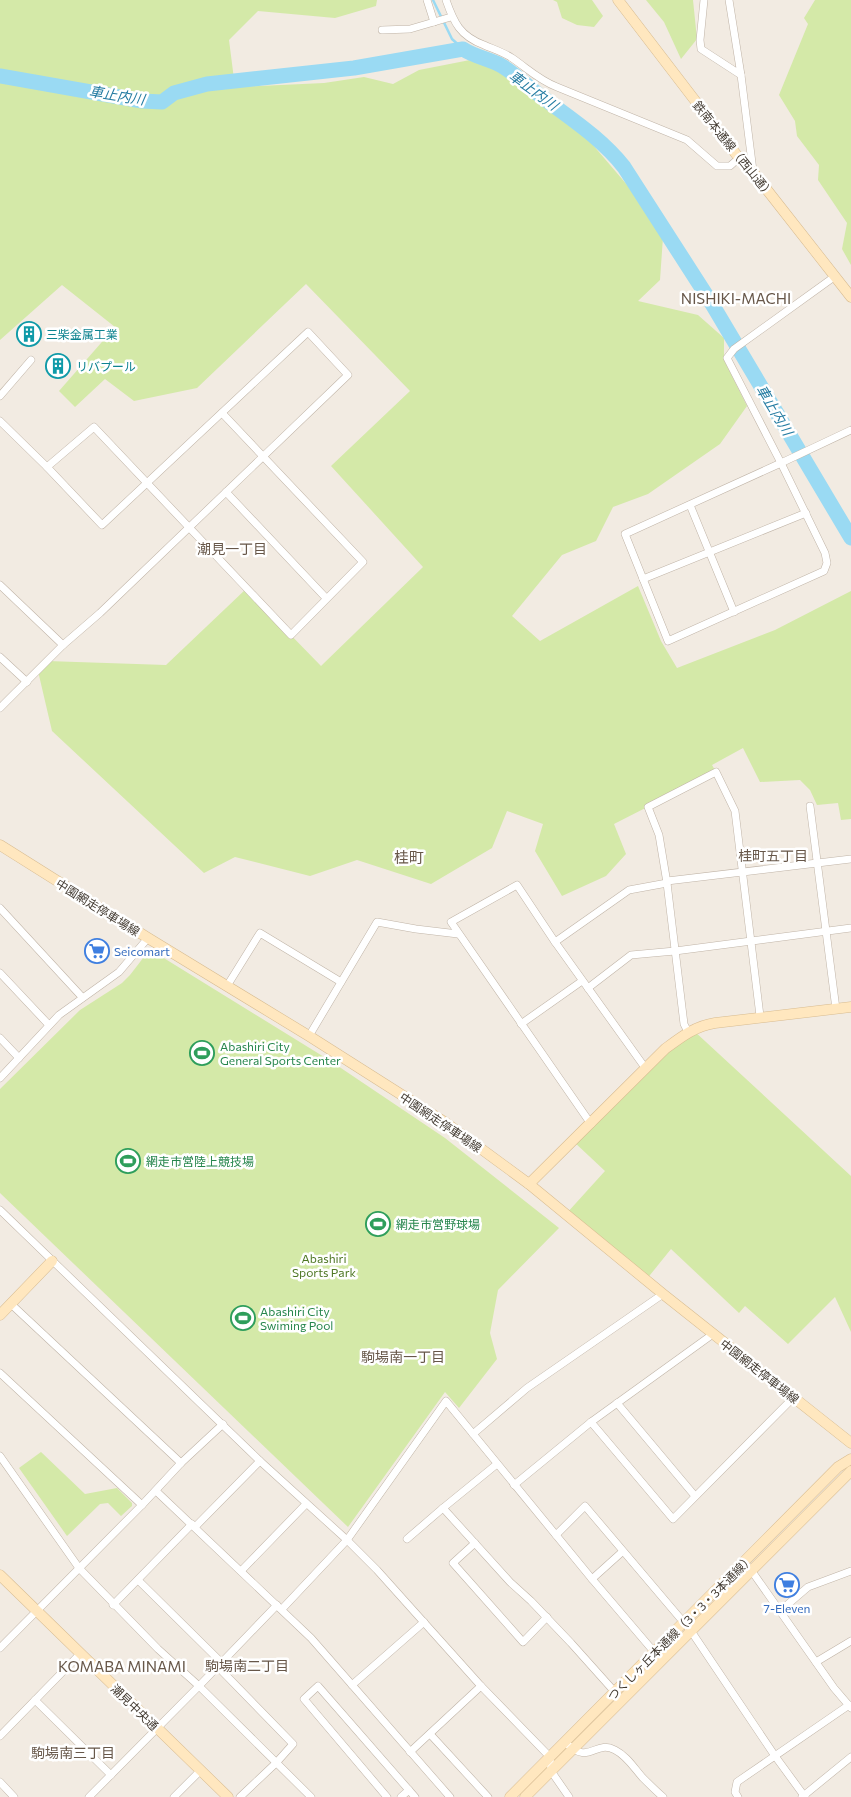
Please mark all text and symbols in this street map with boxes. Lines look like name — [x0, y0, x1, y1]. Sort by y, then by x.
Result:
water label: 車止内川 — [506, 67, 563, 115]
water label: 車止内川 — [88, 82, 148, 108]
street label: 鉄南本通線（西山通） — [691, 98, 777, 200]
district label: NISHIKI-MACHI — [681, 289, 791, 307]
building icon: 三柴金属工業 — [16, 321, 42, 347]
place label: 三柴金属工業 — [46, 327, 118, 341]
building icon: リバプール — [45, 353, 71, 379]
place label: リバプール — [76, 359, 136, 373]
water label: 車止内川 — [753, 382, 798, 440]
district label: 潮見一丁目 — [197, 540, 267, 557]
district label: 桂町五丁目 — [738, 847, 808, 864]
district label: 桂町 — [394, 848, 424, 866]
street label: 中園網走停車場線 — [54, 876, 142, 938]
supermarket icon: Seicomart — [84, 938, 110, 964]
place label: Seicomart — [114, 944, 170, 958]
place label: Abashiri City General Sports Center — [220, 1039, 341, 1067]
sports icon: Abashiri City General Sports Center — [189, 1040, 215, 1066]
street label: 中園網走停車場線 — [397, 1089, 485, 1155]
sports icon: 網走市営陸上競技場 — [115, 1148, 141, 1174]
place label: 網走市営陸上競技場 — [146, 1154, 254, 1168]
sports icon: 網走市営野球場 — [365, 1211, 391, 1237]
place label: 網走市営野球場 — [396, 1217, 480, 1231]
park label: Abashiri Sports Park — [292, 1251, 356, 1279]
place label: Abashiri City Swiming Pool — [260, 1304, 333, 1332]
sports icon: Abashiri City Swiming Pool — [230, 1305, 256, 1331]
street label: 中園網走停車場線 — [718, 1336, 802, 1406]
district label: 駒場南一丁目 — [361, 1348, 445, 1365]
street label: つくしヶ丘本通線（3・3・3本通線） — [604, 1551, 756, 1703]
supermarket icon: 7-Eleven — [774, 1572, 800, 1598]
place label: 7-Eleven — [764, 1601, 810, 1615]
district label: KOMABA MINAMI — [58, 1657, 186, 1675]
district label: 駒場南二丁目 — [205, 1657, 289, 1674]
street label: 潮見中央通 — [109, 1681, 161, 1733]
district label: 駒場南三丁目 — [31, 1744, 115, 1761]

